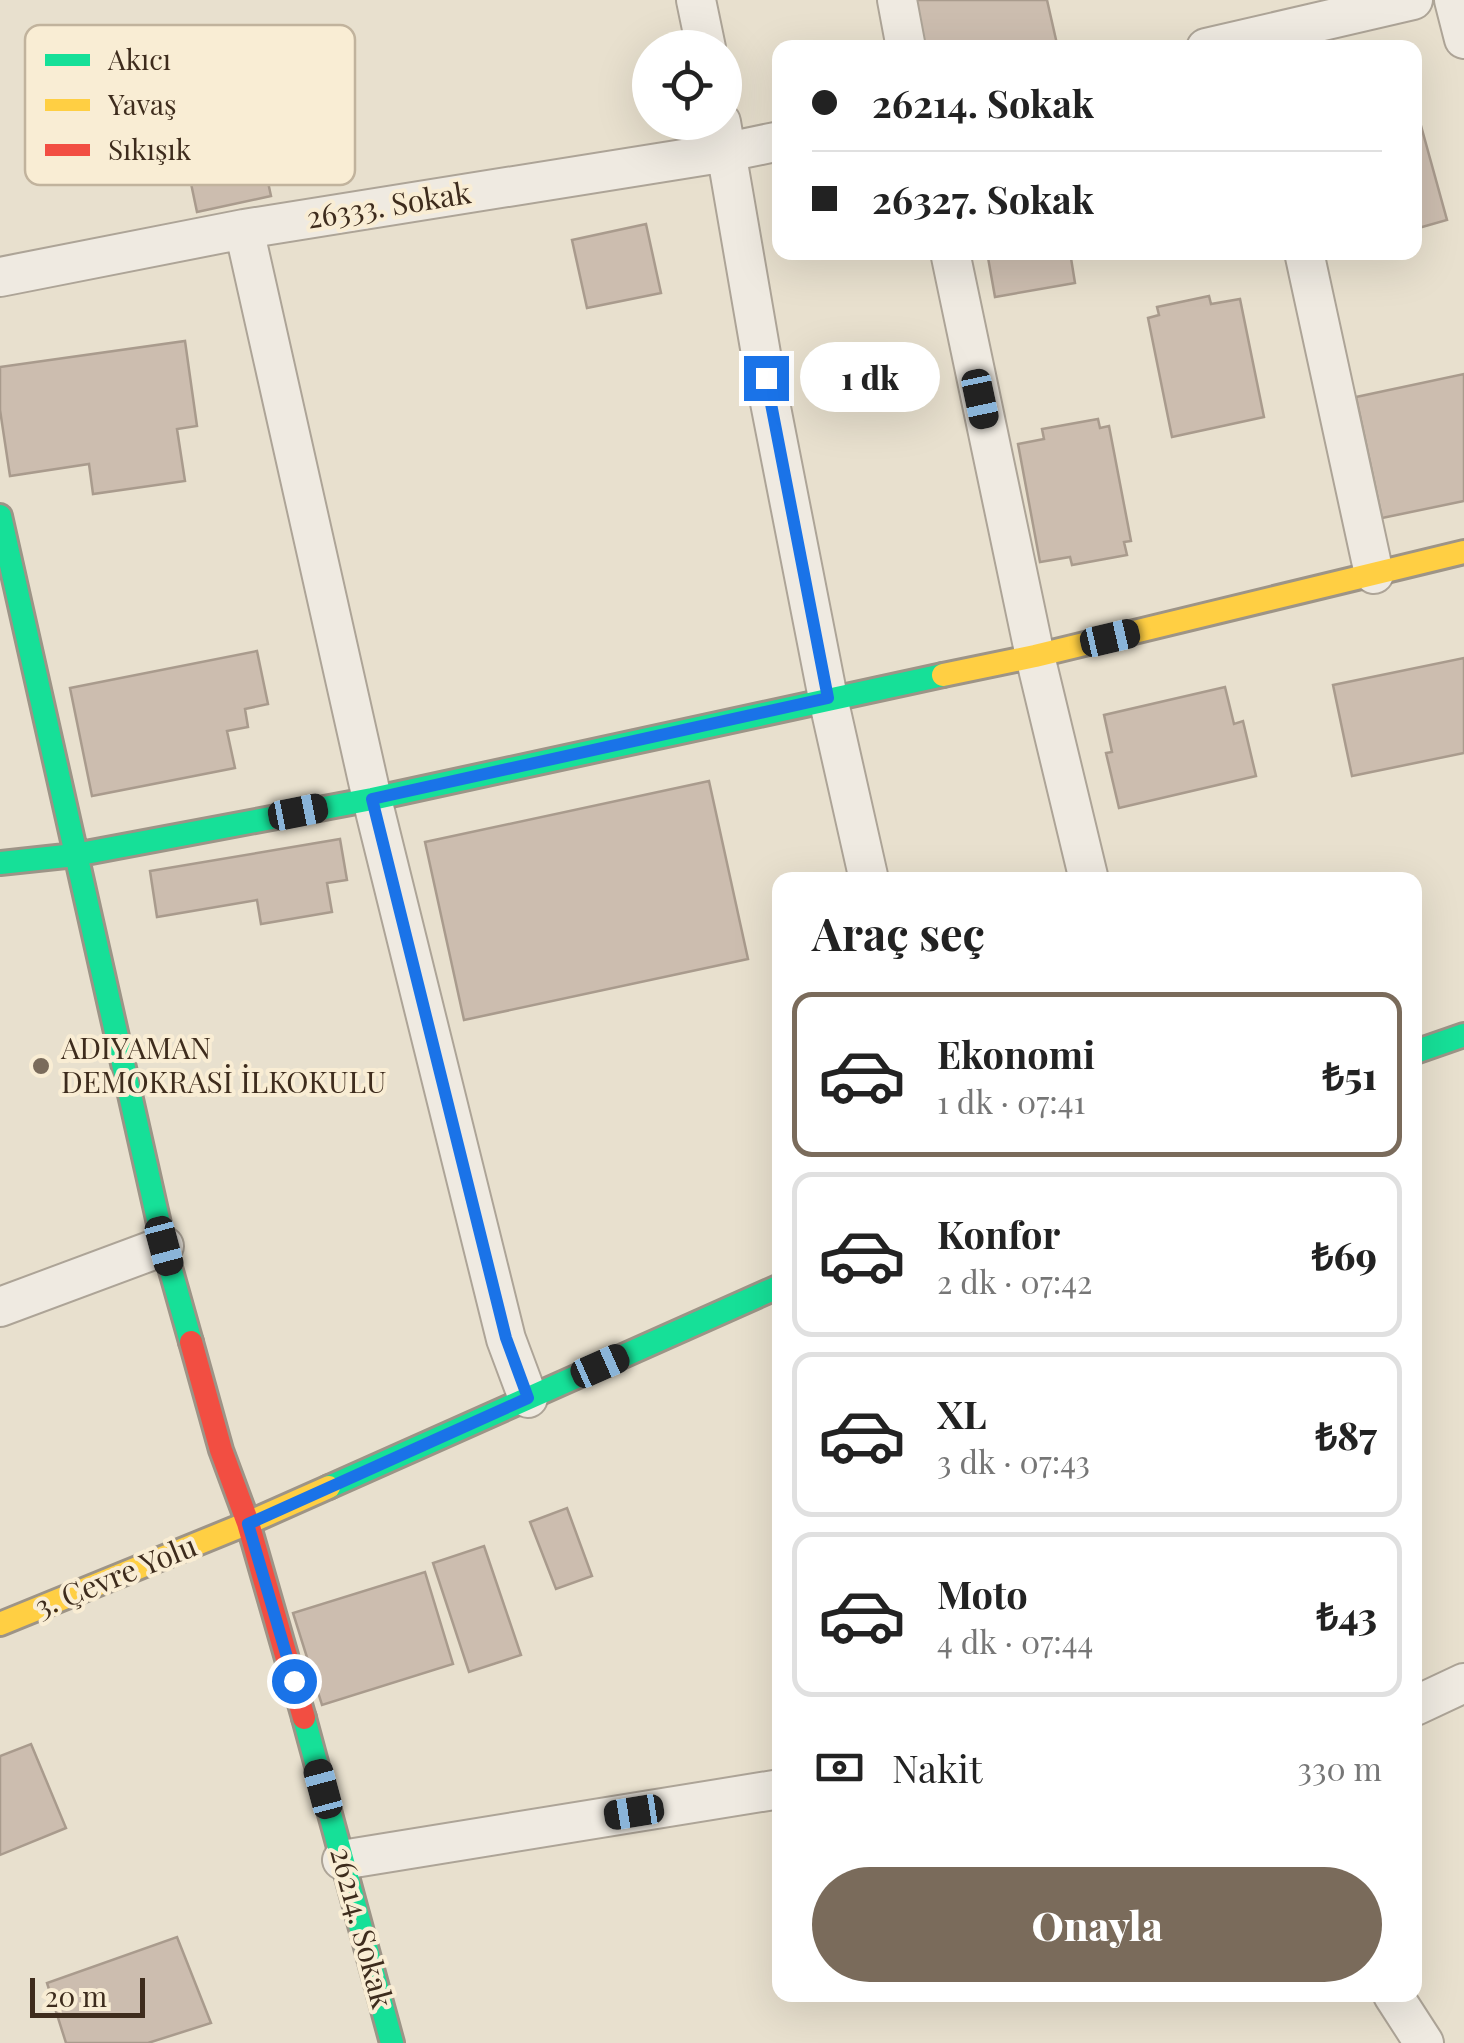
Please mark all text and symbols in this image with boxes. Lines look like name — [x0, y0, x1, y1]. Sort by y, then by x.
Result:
legend — [25, 25, 355, 185]
map controls — [632, 30, 742, 140]
button: locate — [632, 30, 742, 140]
text: Akıcı — [107, 40, 171, 77]
text: 26214. Sokak — [872, 77, 1094, 128]
text: Yavaş — [107, 85, 177, 122]
text: Sıkışık — [108, 130, 192, 167]
street label: 26333. Sokak — [304, 171, 474, 237]
text: 26327. Sokak — [872, 173, 1094, 224]
callout: 1 dk — [801, 343, 941, 413]
text: 1 dk — [841, 355, 899, 398]
route end — [744, 356, 789, 401]
car — [959, 367, 1001, 431]
car — [1077, 617, 1143, 659]
car — [266, 792, 330, 832]
text: Araç seç — [812, 902, 985, 962]
place label: ADIYAMAN DEMOKRASİ İLKOKULU — [60, 1027, 387, 1101]
text: Ekonomi — [937, 1028, 1095, 1079]
icon: car — [817, 1030, 907, 1120]
text: ₺51 — [1323, 1049, 1377, 1100]
marker: ADIYAMAN DEMOKRASİ İLKOKULU — [30, 1055, 52, 1077]
text: 1 dk · 07:41 — [937, 1079, 1085, 1122]
text: Konfor — [937, 1208, 1060, 1259]
icon: car — [817, 1210, 907, 1300]
car — [142, 1213, 186, 1279]
text: ₺69 — [1312, 1229, 1377, 1280]
text: 2 dk · 07:42 — [937, 1259, 1092, 1302]
car — [566, 1340, 634, 1392]
text: XL — [937, 1388, 986, 1439]
icon: car — [817, 1390, 907, 1480]
text: ₺87 — [1316, 1409, 1377, 1460]
text: 3 dk · 07:43 — [937, 1439, 1090, 1482]
street label: 3. Çevre Yolu — [28, 1525, 202, 1626]
text: Moto — [937, 1568, 1028, 1619]
icon: car — [817, 1570, 907, 1660]
text: ₺43 — [1316, 1589, 1377, 1640]
text: 4 dk · 07:44 — [937, 1619, 1093, 1662]
route start — [272, 1659, 317, 1704]
icon: cash — [812, 1740, 867, 1795]
text: Nakit — [892, 1742, 982, 1793]
text: 330 m — [1298, 1746, 1382, 1789]
car — [301, 1756, 345, 1822]
car — [602, 1792, 666, 1832]
street label: 26214. Sokak — [322, 1843, 404, 2013]
button: Onayla — [812, 1867, 1382, 1982]
scale bar — [30, 1973, 145, 2018]
text: 20 m — [45, 1977, 107, 2014]

